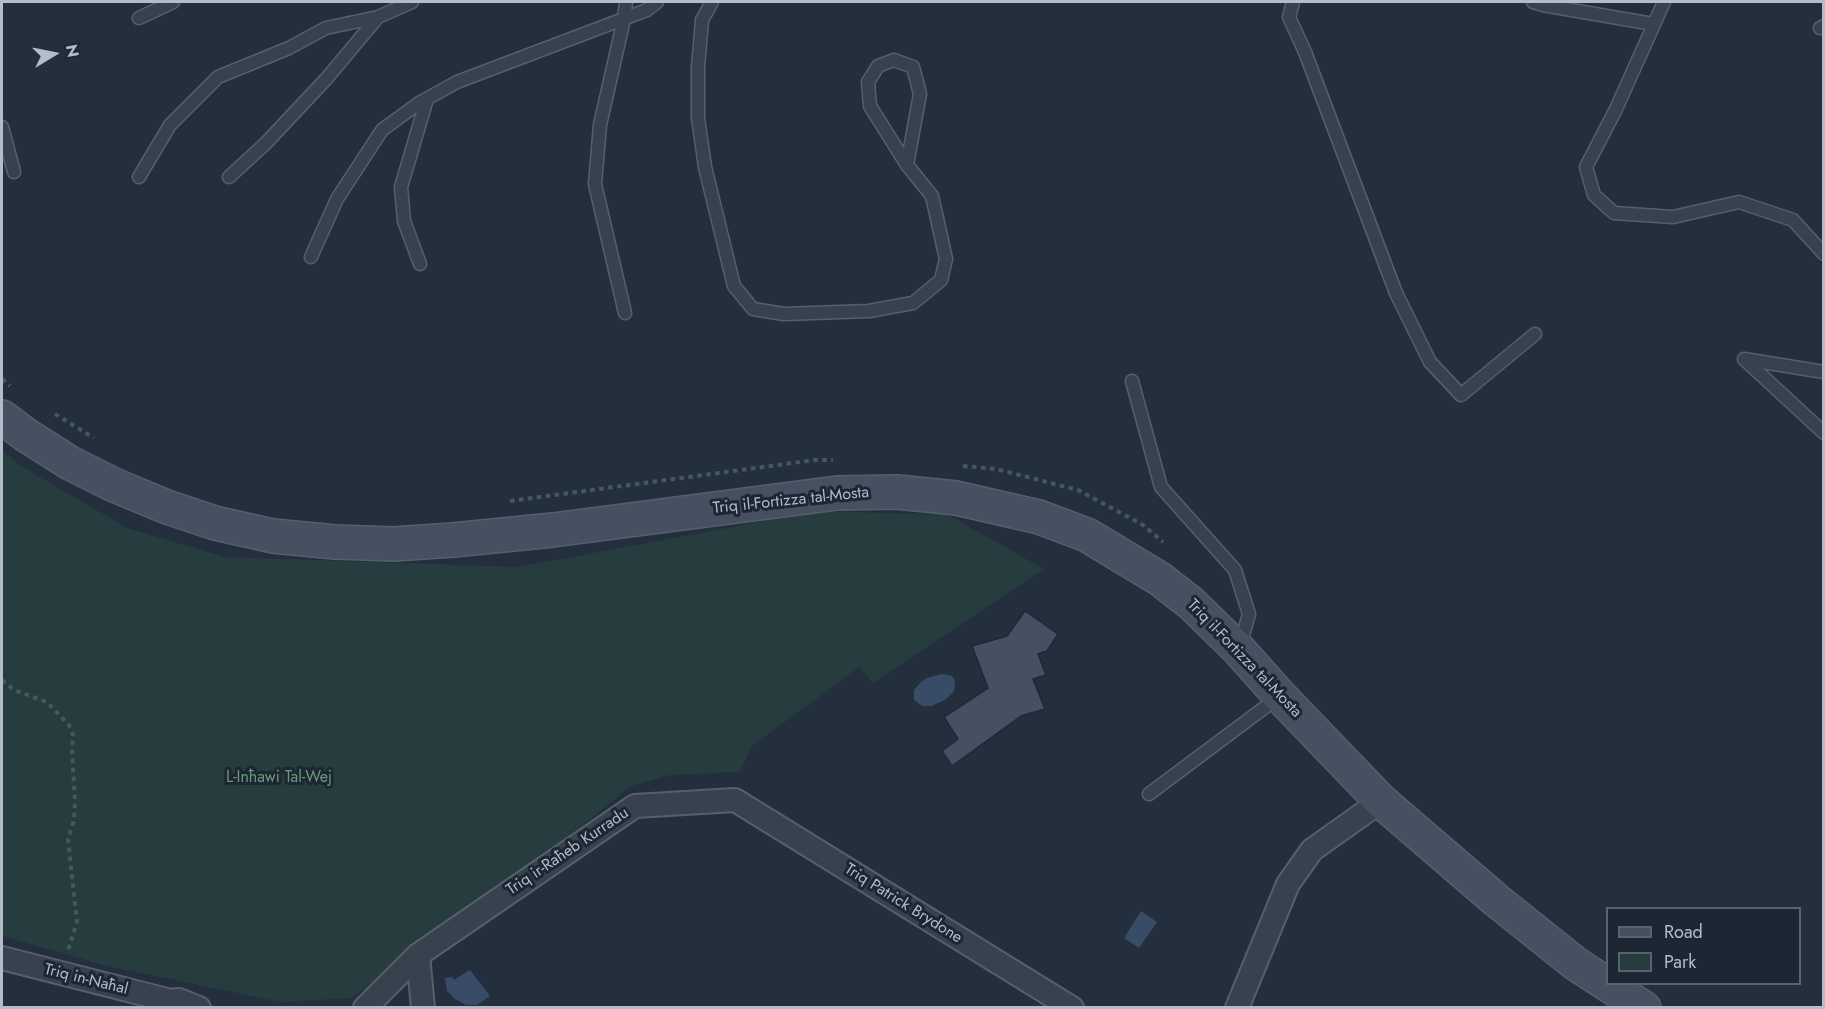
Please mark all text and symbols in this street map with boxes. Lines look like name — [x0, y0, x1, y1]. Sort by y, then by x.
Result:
north arrow — [24, 24, 84, 84]
text: N — [60, 43, 85, 59]
street label: Triq il-Fortizza tal-Mosta — [712, 483, 870, 519]
street label: Triq il-Fortizza tal-Mosta — [1183, 596, 1305, 722]
park label: L-Inħawi Tal-Wej — [226, 768, 332, 788]
street label: Triq ir-Raħeb Kurradu — [503, 804, 633, 900]
street label: Triq Patrick Brydone — [841, 860, 965, 948]
legend — [1606, 907, 1801, 985]
text: Road — [1664, 919, 1703, 945]
text: Park — [1664, 949, 1696, 975]
street label: Triq in-Naħal — [42, 960, 130, 1000]

